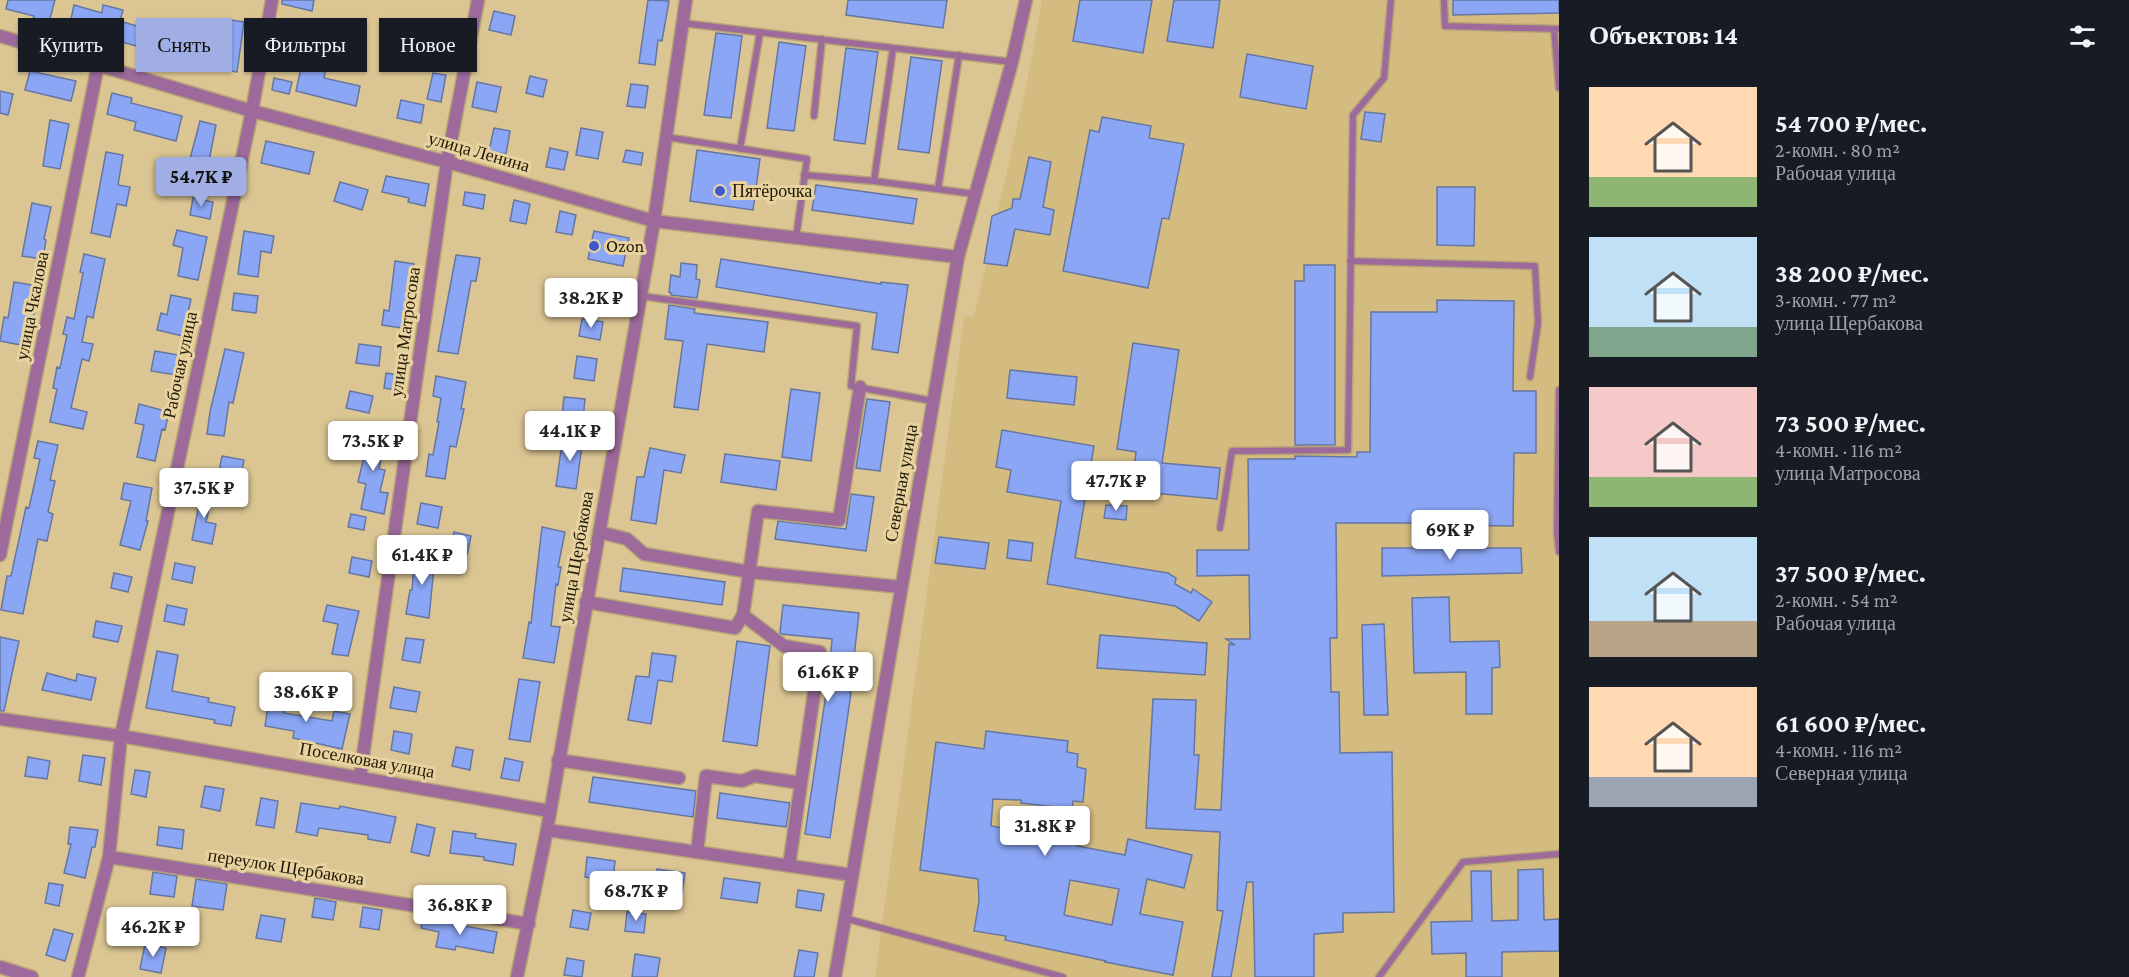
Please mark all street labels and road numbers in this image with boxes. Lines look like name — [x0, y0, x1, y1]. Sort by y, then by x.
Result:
street label: улица Ленина — [426, 128, 532, 176]
street label: улица Чкалова — [12, 250, 52, 362]
street label: улица Матросова — [386, 266, 424, 398]
street label: Рабочая улица — [159, 310, 201, 420]
street label: Северная улица — [881, 423, 921, 543]
street label: улица Щербакова — [555, 490, 597, 624]
street label: Поселковая улица — [298, 738, 436, 782]
street label: переулок Щербакова — [206, 845, 366, 889]

